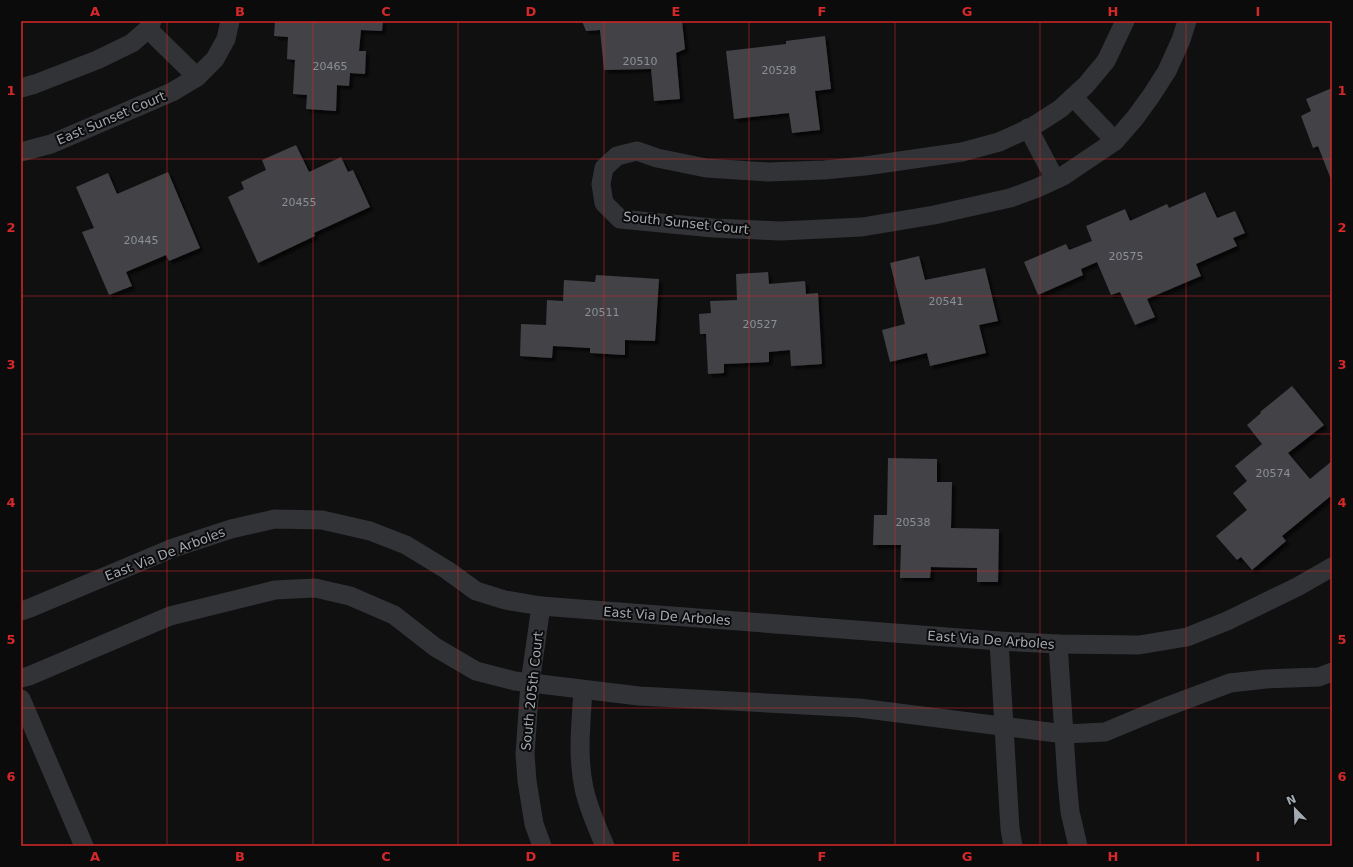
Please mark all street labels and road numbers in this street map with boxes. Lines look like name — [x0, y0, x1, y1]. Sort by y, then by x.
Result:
street label: East Sunset Court — [54, 88, 168, 148]
street label: South Sunset Court — [622, 209, 750, 237]
street label: East Via De Arboles — [103, 524, 227, 584]
street label: East Via De Arboles — [603, 604, 731, 628]
street label: East Via De Arboles — [927, 628, 1055, 652]
street label: South 205th Court — [518, 631, 546, 751]

